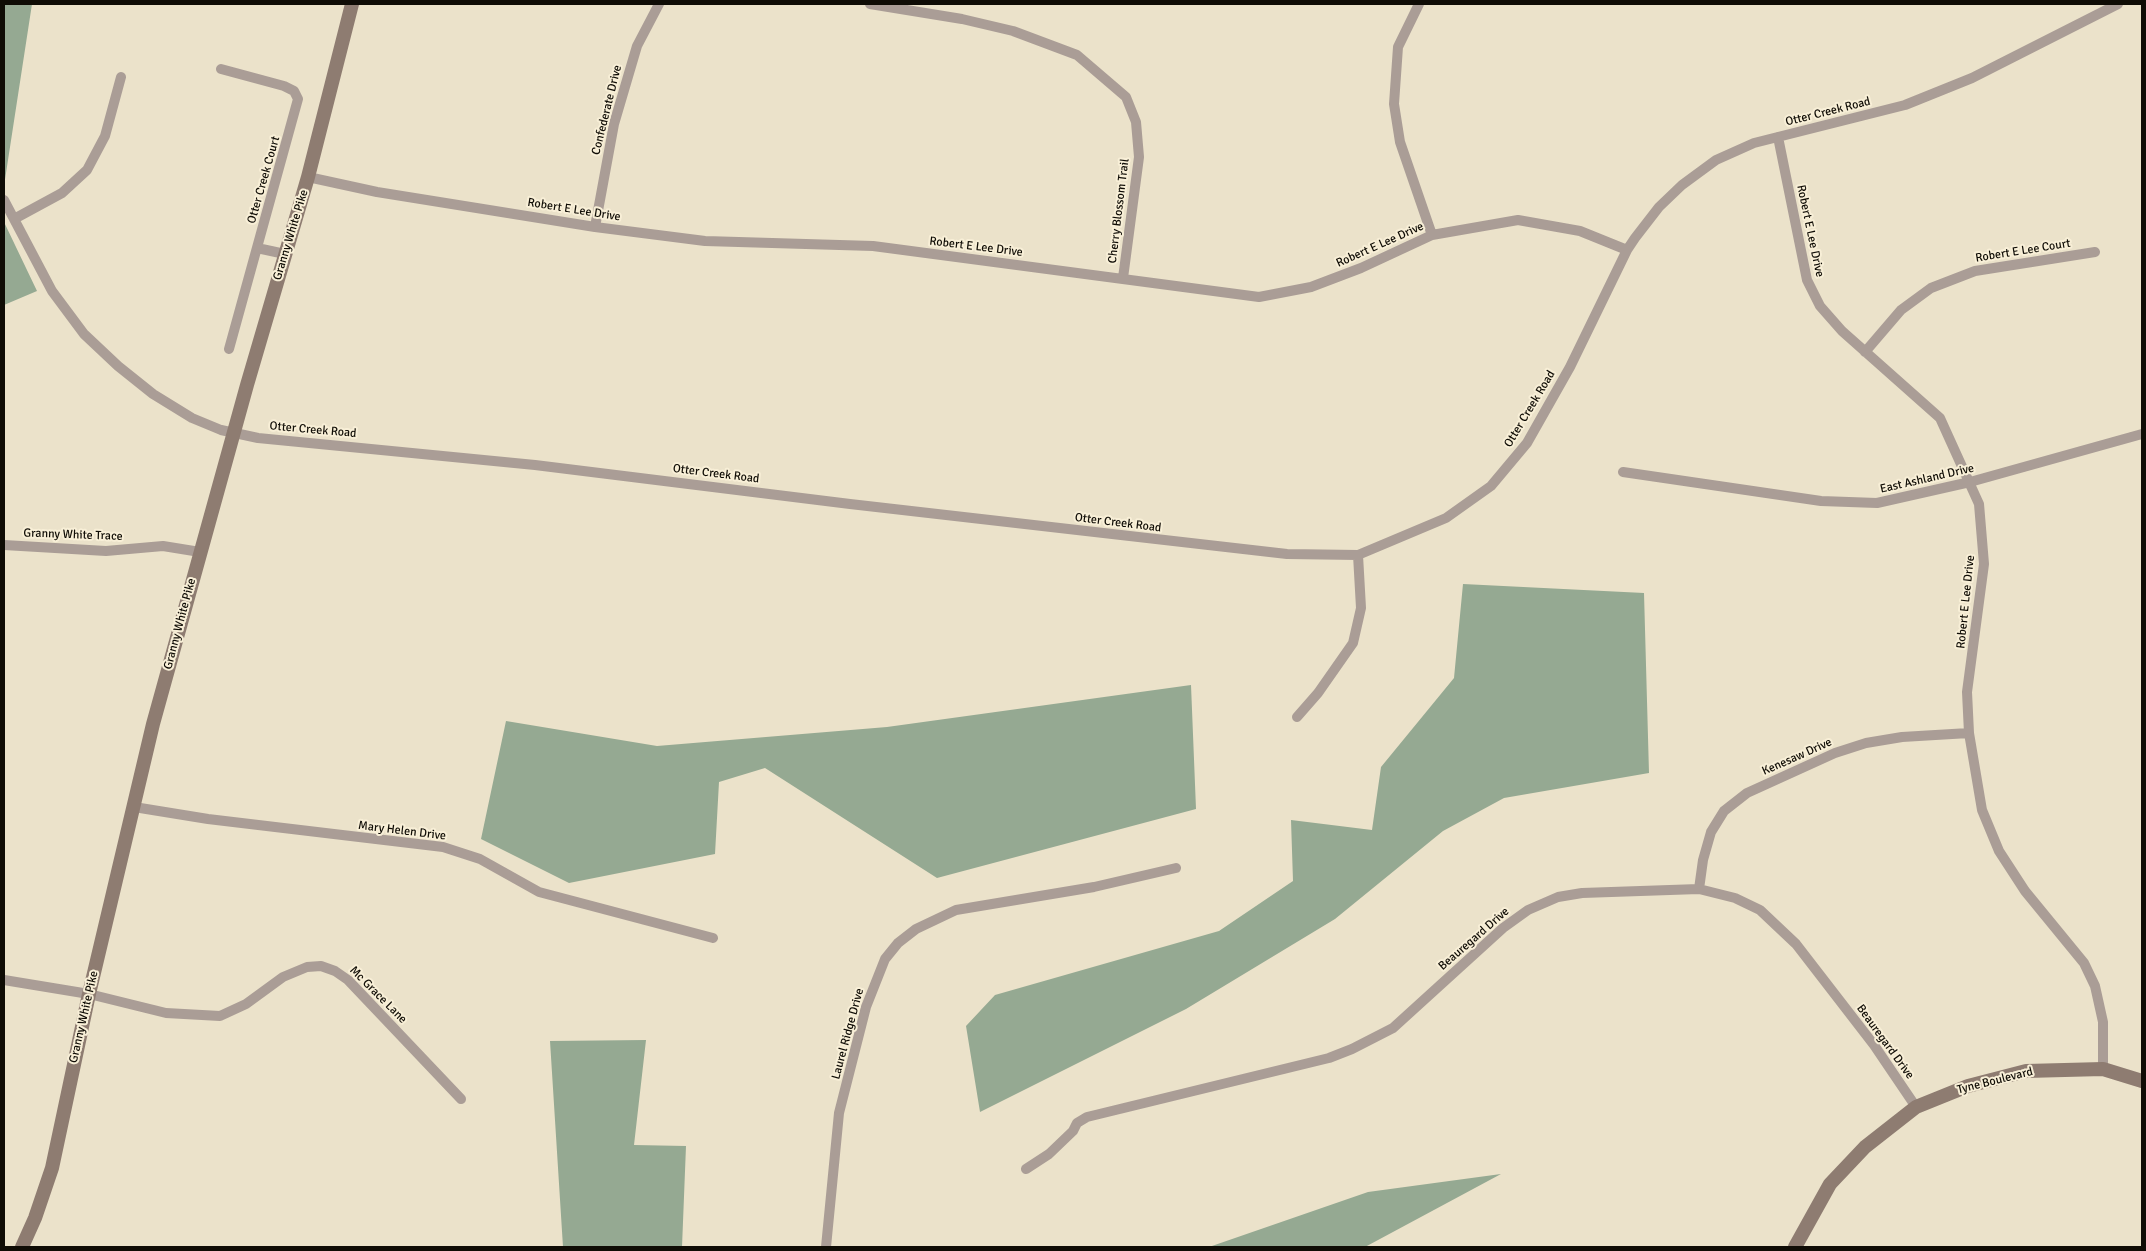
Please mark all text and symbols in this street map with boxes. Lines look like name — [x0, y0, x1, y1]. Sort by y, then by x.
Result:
street label: Confederate Drive — [589, 64, 625, 156]
street label: Otter Creek Road — [1784, 94, 1872, 130]
street label: Otter Creek Court — [245, 135, 283, 225]
street label: Cherry Blossom Trail — [1105, 158, 1133, 264]
street label: Robert E Lee Drive — [1793, 184, 1827, 278]
street label: Granny White Pike — [270, 188, 312, 282]
street label: Robert E Lee Drive — [526, 196, 622, 224]
street label: Robert E Lee Drive — [1334, 219, 1426, 271]
street label: Robert E Lee Drive — [928, 234, 1024, 260]
street label: Robert E Lee Court — [1974, 236, 2072, 266]
street label: Otter Creek Road — [1501, 368, 1559, 450]
street label: Otter Creek Road — [269, 419, 357, 441]
street label: East Ashland Drive — [1879, 461, 1975, 497]
street label: Otter Creek Road — [672, 462, 760, 486]
street label: Otter Creek Road — [1074, 511, 1162, 535]
street label: Granny White Trace — [23, 526, 123, 544]
street label: Robert E Lee Drive — [1954, 555, 1978, 649]
street label: Granny White Pike — [161, 577, 199, 671]
street label: Kenesaw Drive — [1760, 735, 1834, 779]
street label: Mary Helen Drive — [357, 818, 447, 844]
street label: Beauregard Drive — [1436, 904, 1512, 974]
street label: Mc Grace Lane — [346, 963, 410, 1027]
street label: Granny White Pike — [66, 970, 102, 1064]
street label: Laurel Ridge Drive — [829, 987, 867, 1081]
street label: Beauregard Drive — [1853, 1002, 1917, 1082]
street label: Tyne Boulevard — [1956, 1065, 2034, 1097]

